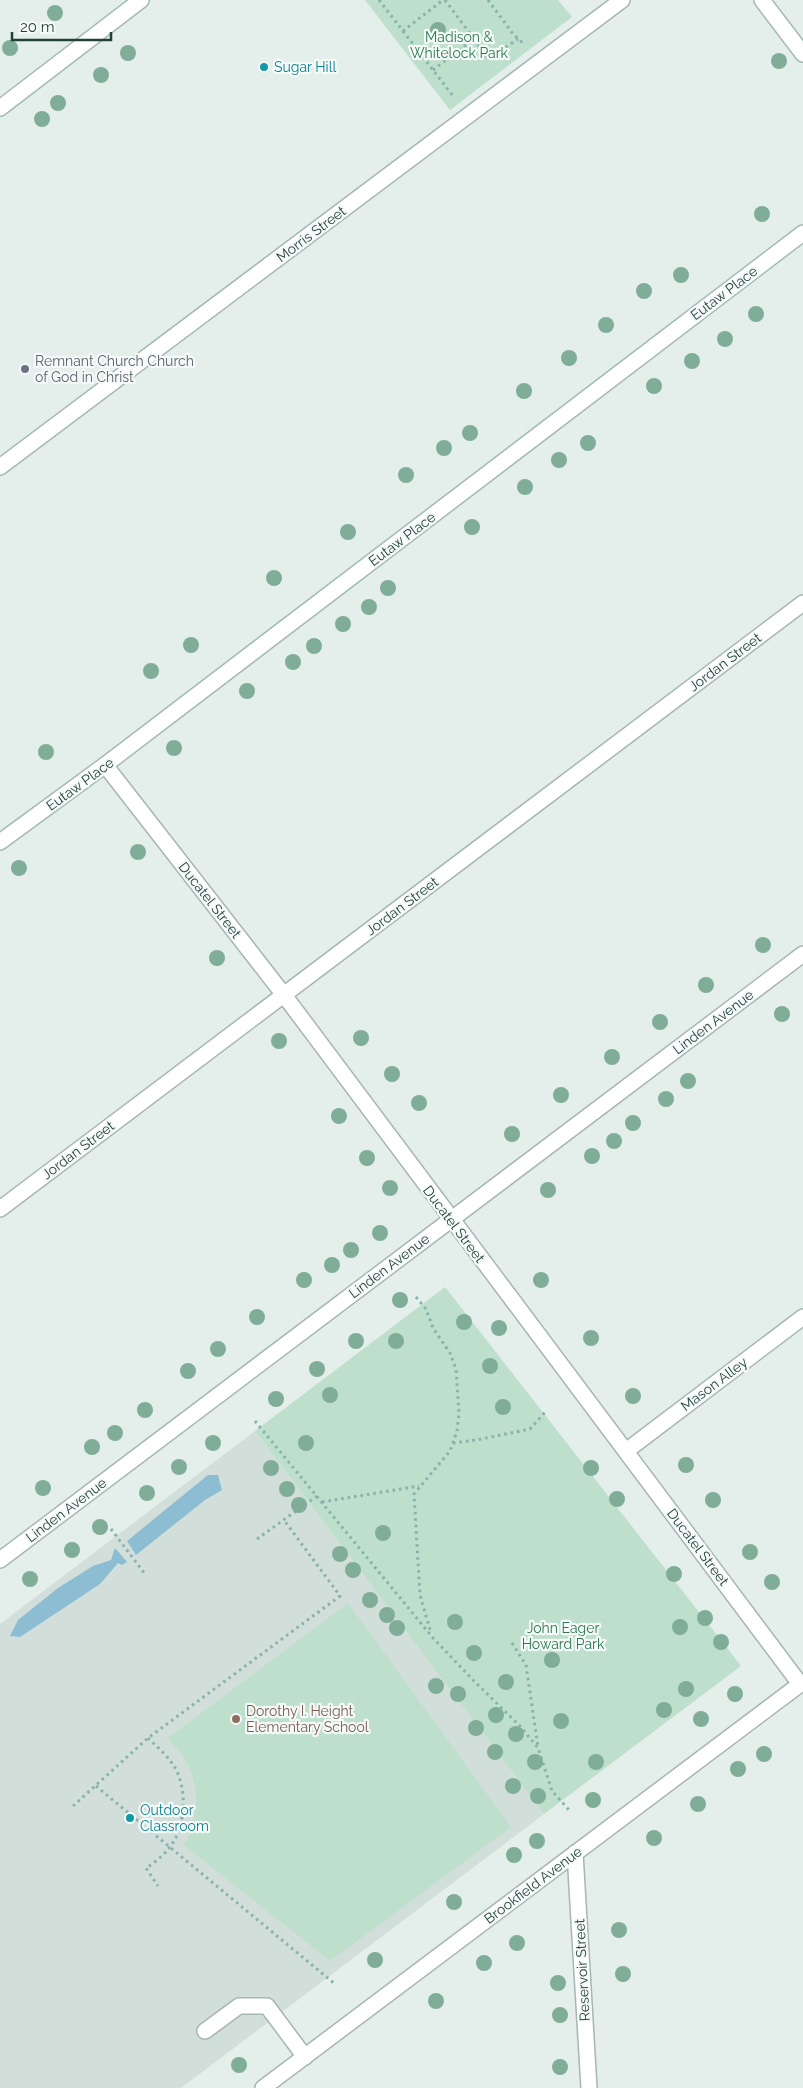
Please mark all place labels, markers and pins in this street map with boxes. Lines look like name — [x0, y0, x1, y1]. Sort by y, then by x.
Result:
place label: Sugar Hill — [274, 59, 336, 75]
marker: Sugar Hill — [258, 61, 270, 73]
place label: Remnant Church Church of God in Christ — [35, 353, 194, 385]
marker: Remnant Church Church of God in Christ — [19, 363, 31, 375]
place label: Dorothy I. Height Elementary School — [246, 1703, 369, 1735]
marker: Dorothy I. Height Elementary School — [230, 1713, 242, 1725]
place label: Outdoor Classroom — [140, 1802, 209, 1834]
marker: Outdoor Classroom — [124, 1812, 136, 1824]

